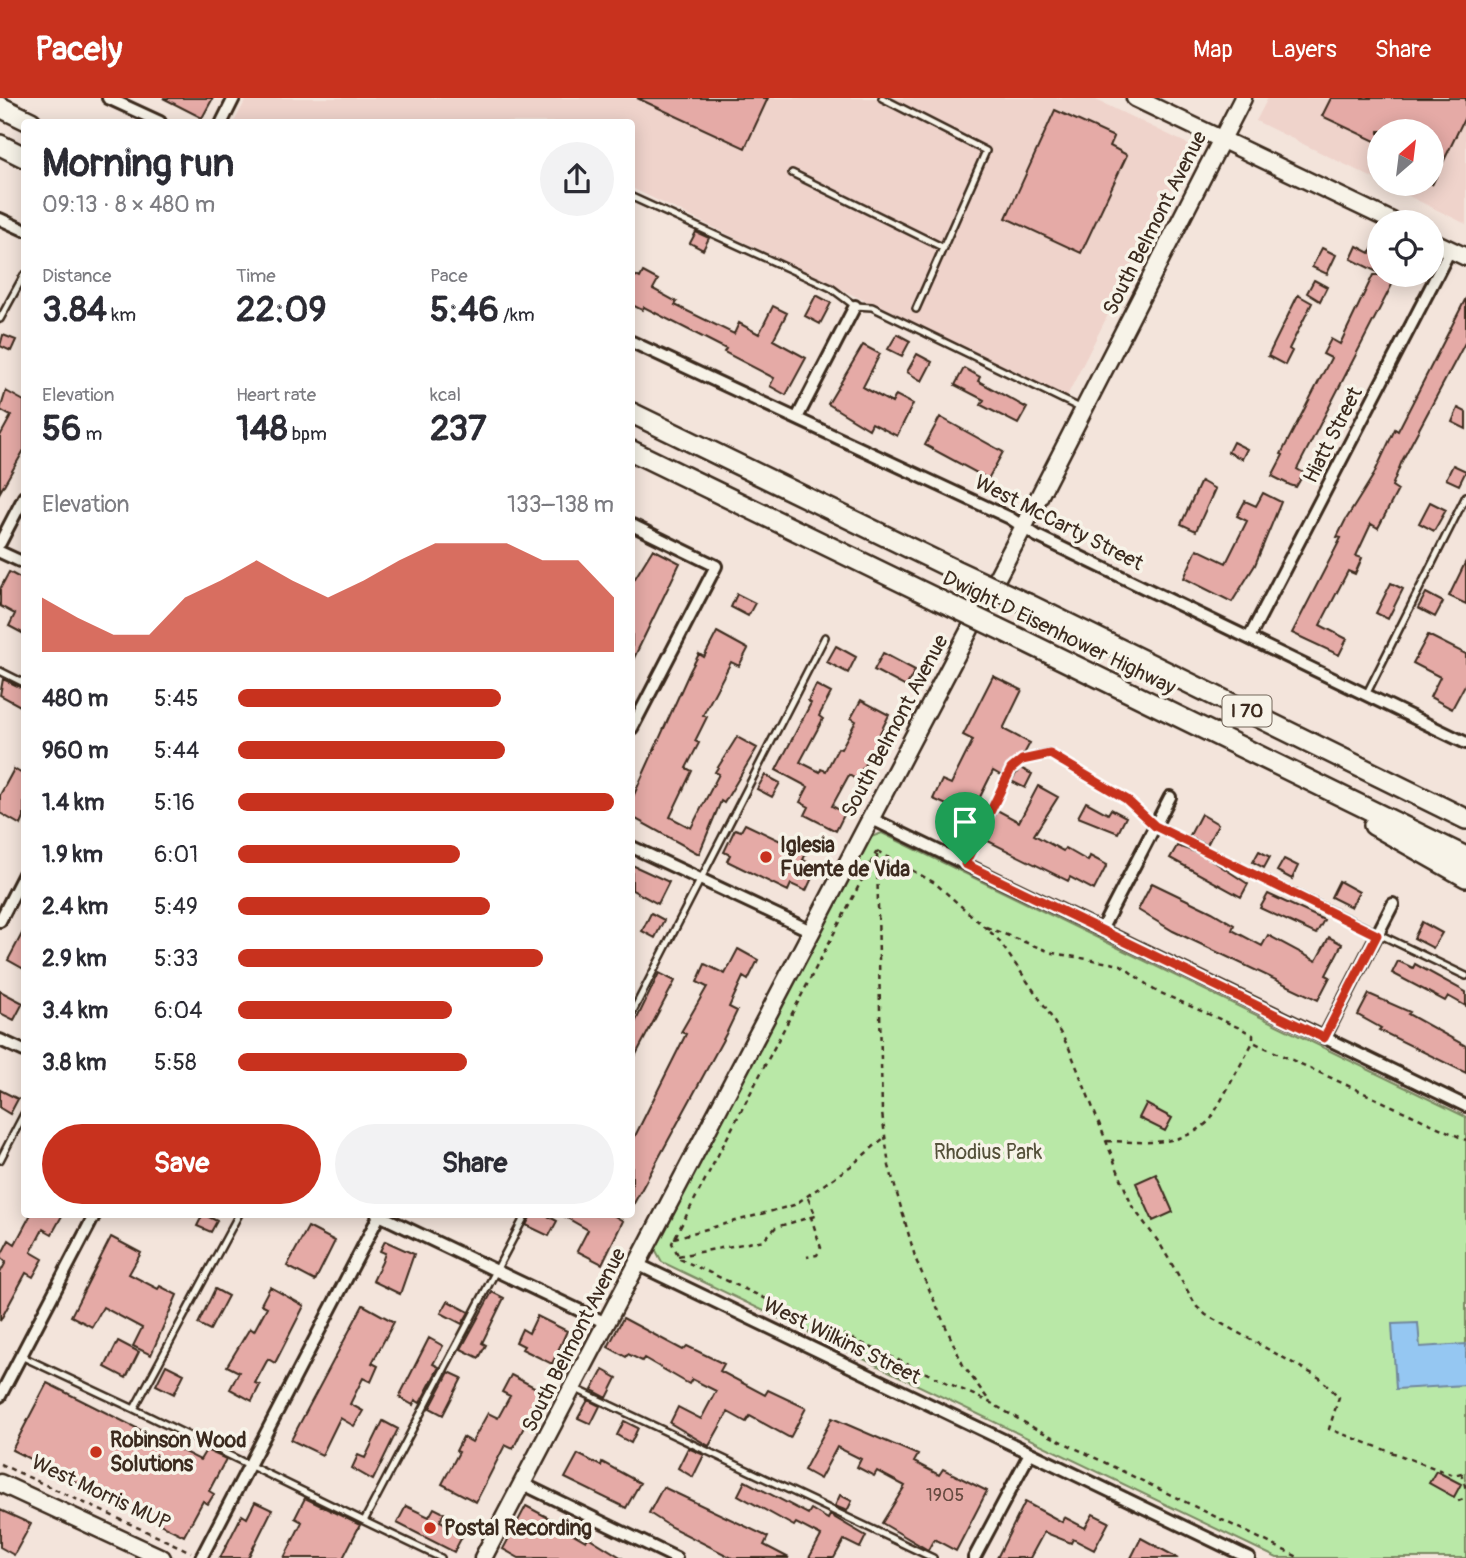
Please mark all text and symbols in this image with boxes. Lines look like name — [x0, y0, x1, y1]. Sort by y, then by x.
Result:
text: Pacely — [35, 29, 122, 70]
text: Map — [1193, 35, 1233, 64]
text: Layers — [1271, 35, 1337, 64]
text: Share — [1375, 35, 1431, 64]
north arrow — [1367, 119, 1444, 196]
map controls — [1367, 119, 1444, 287]
street label: South Belmont Avenue — [1097, 126, 1213, 320]
text: Morning run — [42, 140, 234, 188]
button: share — [540, 142, 614, 216]
text: 09:13 · 8 × 480 m — [42, 190, 215, 219]
button: locate — [1367, 210, 1444, 287]
text: Distance — [42, 264, 111, 288]
text: Time — [236, 264, 276, 288]
text: Pace — [430, 264, 468, 288]
text: 3.84 — [42, 288, 107, 332]
text: 22:09 — [236, 288, 326, 332]
text: 5:46 — [430, 288, 499, 332]
text: km — [107, 303, 136, 327]
text: /km — [499, 303, 535, 327]
street label: Hiatt Street — [1297, 382, 1369, 488]
text: Elevation — [42, 383, 114, 407]
text: Heart rate — [236, 383, 316, 407]
text: kcal — [430, 383, 461, 407]
text: 56 — [42, 407, 81, 451]
text: 148 — [236, 407, 288, 451]
text: 237 — [430, 407, 487, 451]
text: m — [81, 422, 102, 446]
text: bpm — [288, 422, 327, 446]
street label: West McCarty Street — [970, 469, 1148, 577]
text: Elevation — [42, 490, 130, 519]
text: 133–138 m — [507, 490, 614, 519]
street label: Dwight D Eisenhower Highway — [938, 565, 1180, 701]
street label: South Belmont Avenue — [835, 629, 955, 822]
text: 480 m — [42, 684, 108, 713]
text: 5:45 — [154, 684, 198, 713]
road number: I 70 — [1222, 696, 1272, 726]
text: 960 m — [42, 736, 108, 765]
text: 5:44 — [154, 736, 199, 765]
text: 1.4 km — [42, 788, 104, 817]
text: 5:16 — [154, 788, 195, 817]
pin — [935, 792, 995, 864]
icon: arrive — [946, 803, 984, 841]
place label: Iglesia Fuente de Vida — [780, 832, 910, 883]
text: 1.9 km — [42, 840, 103, 869]
text: 6:01 — [154, 840, 198, 869]
marker: Iglesia Fuente de Vida — [758, 849, 774, 865]
text: 2.4 km — [42, 892, 108, 921]
text: 5:49 — [154, 892, 198, 921]
text: 2.9 km — [42, 944, 107, 973]
text: 5:33 — [154, 944, 198, 973]
text: 3.4 km — [42, 996, 108, 1025]
text: 6:04 — [154, 996, 203, 1025]
text: 3.8 km — [42, 1048, 106, 1077]
text: 5:58 — [154, 1048, 197, 1077]
button: Save — [42, 1124, 321, 1204]
button: Share — [335, 1124, 614, 1204]
park label: Rhodius Park — [934, 1139, 1043, 1166]
street label: South Belmont Avenue — [516, 1243, 632, 1437]
street label: West Wilkins Street — [759, 1291, 926, 1391]
place label: Robinson Wood Solutions — [110, 1427, 246, 1478]
marker: Robinson Wood Solutions — [88, 1444, 104, 1460]
street label: West Morris MUP — [27, 1449, 175, 1537]
house number: 1905 — [926, 1484, 964, 1507]
place label: Postal Recording — [444, 1515, 592, 1542]
marker: Postal Recording — [422, 1520, 438, 1536]

